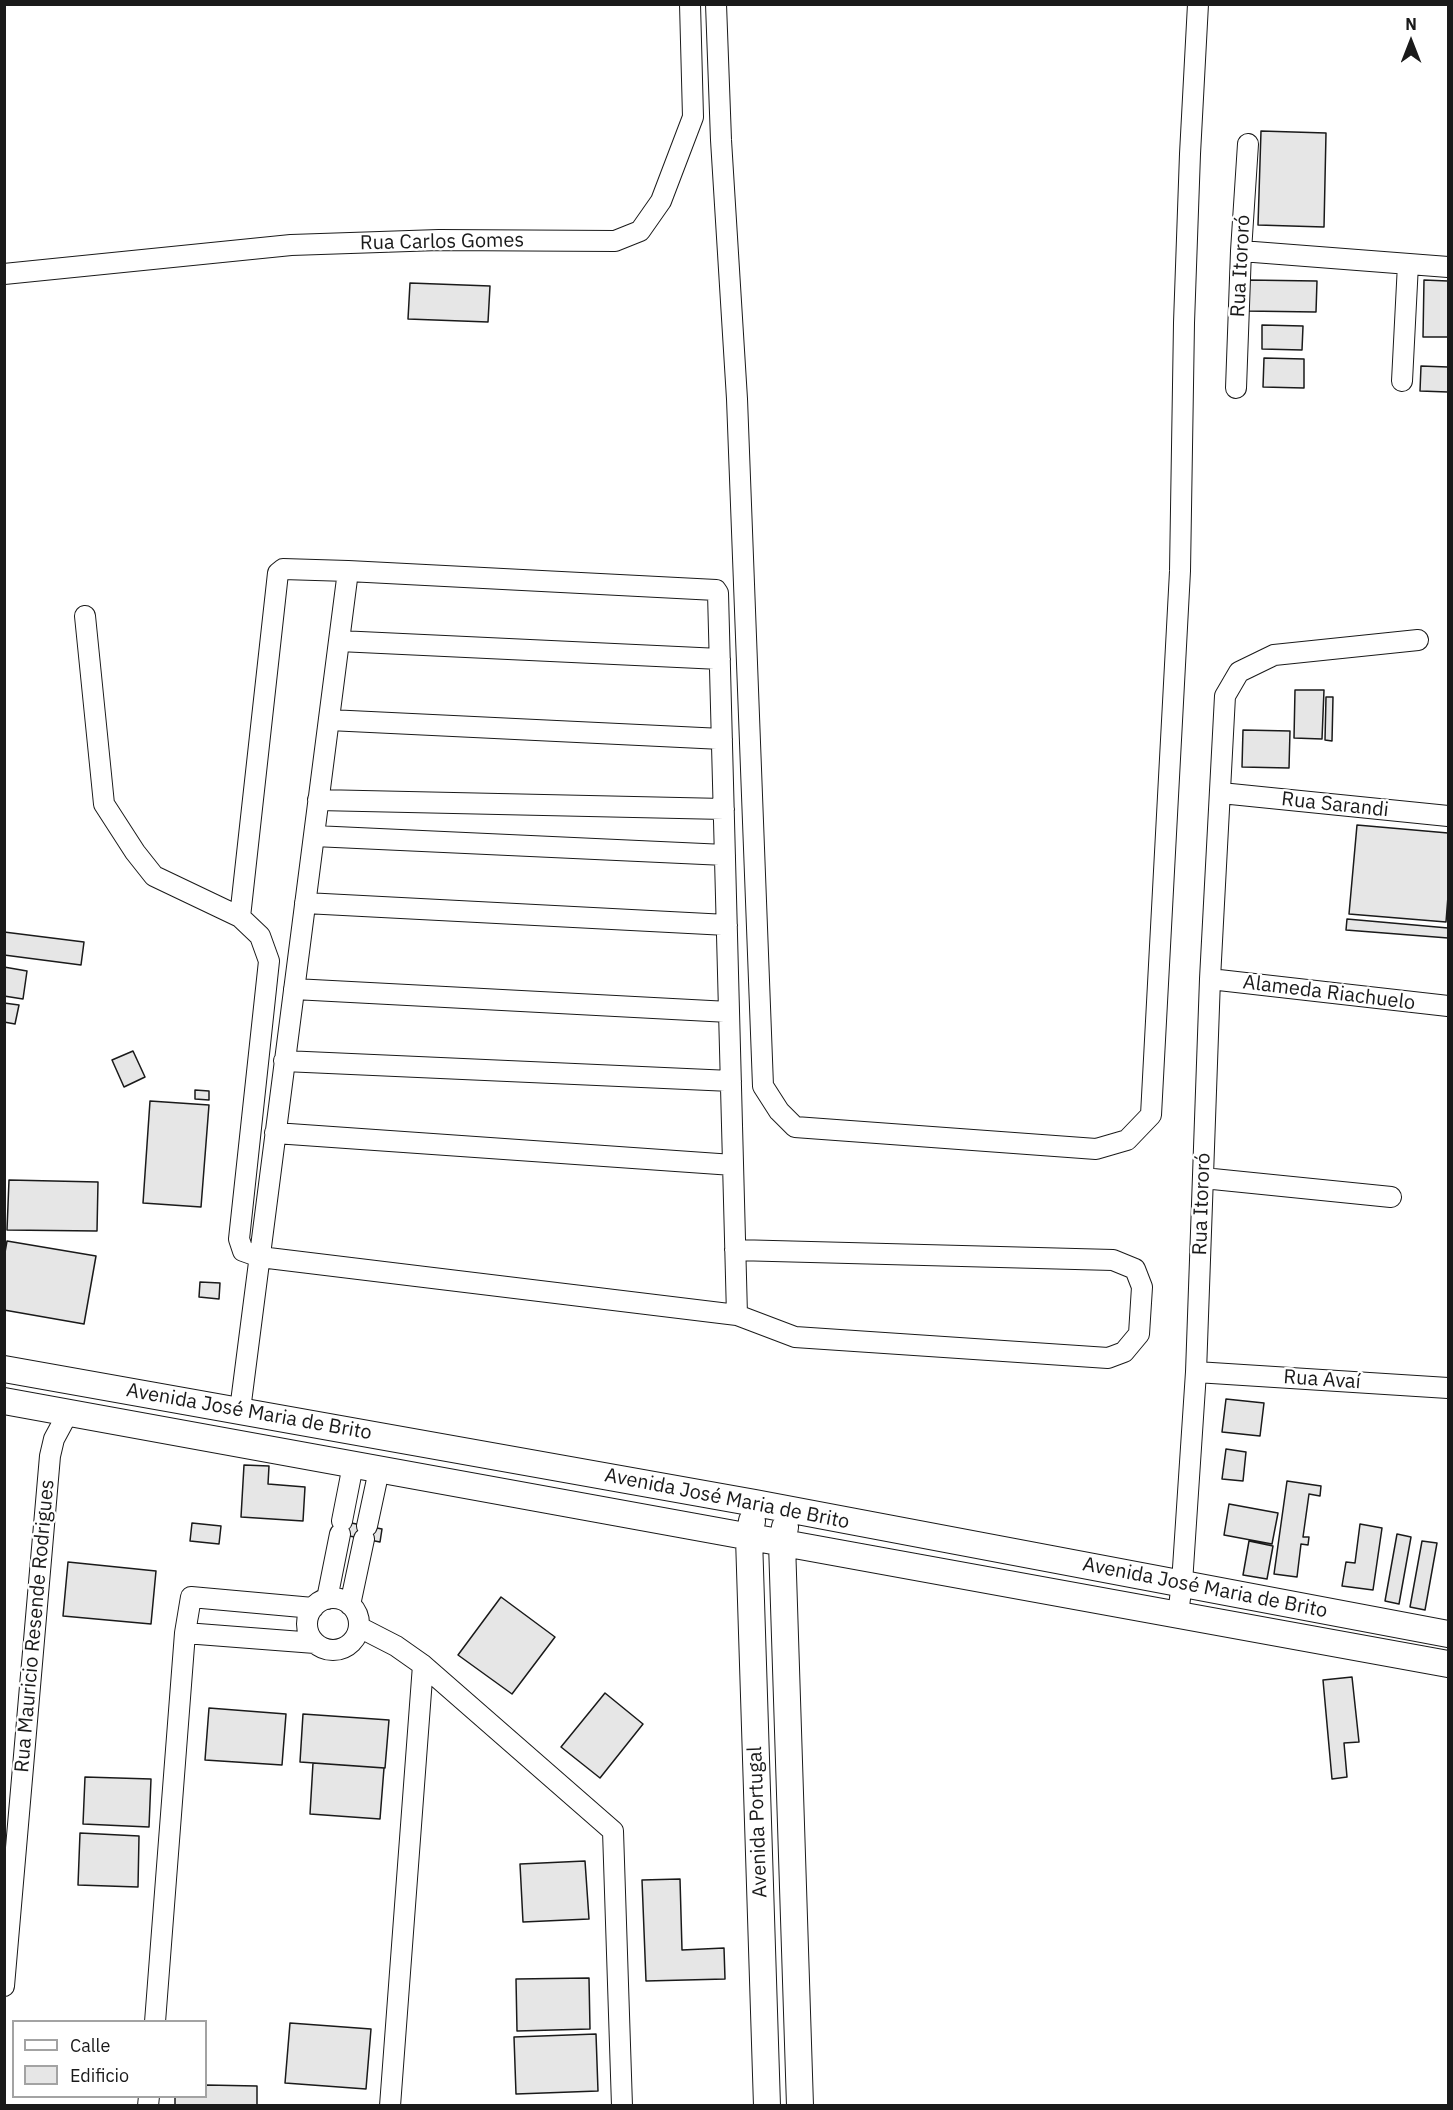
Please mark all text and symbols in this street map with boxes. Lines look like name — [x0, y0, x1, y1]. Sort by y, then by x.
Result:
north arrow — [1381, 12, 1441, 72]
text: N — [1405, 14, 1417, 34]
street label: Rua Itororó — [1226, 214, 1256, 318]
street label: Rua Carlos Gomes — [360, 229, 524, 255]
street label: Rua Sarandi — [1280, 787, 1390, 823]
street label: Alameda Riachuelo — [1242, 971, 1416, 1015]
street label: Rua Itororó — [1188, 1152, 1216, 1256]
street label: Rua Avaí — [1283, 1365, 1361, 1395]
street label: Avenida José Maria de Brito — [124, 1379, 374, 1445]
street label: Avenida José Maria de Brito — [603, 1463, 851, 1535]
street label: Rua Mauricio Resende Rodrigues — [10, 1478, 60, 1774]
street label: Avenida José Maria de Brito — [1081, 1552, 1329, 1624]
street label: Avenida Portugal — [743, 1746, 773, 1898]
legend — [12, 2020, 207, 2098]
text: Calle — [70, 2034, 110, 2057]
text: Edificio — [70, 2064, 129, 2087]

